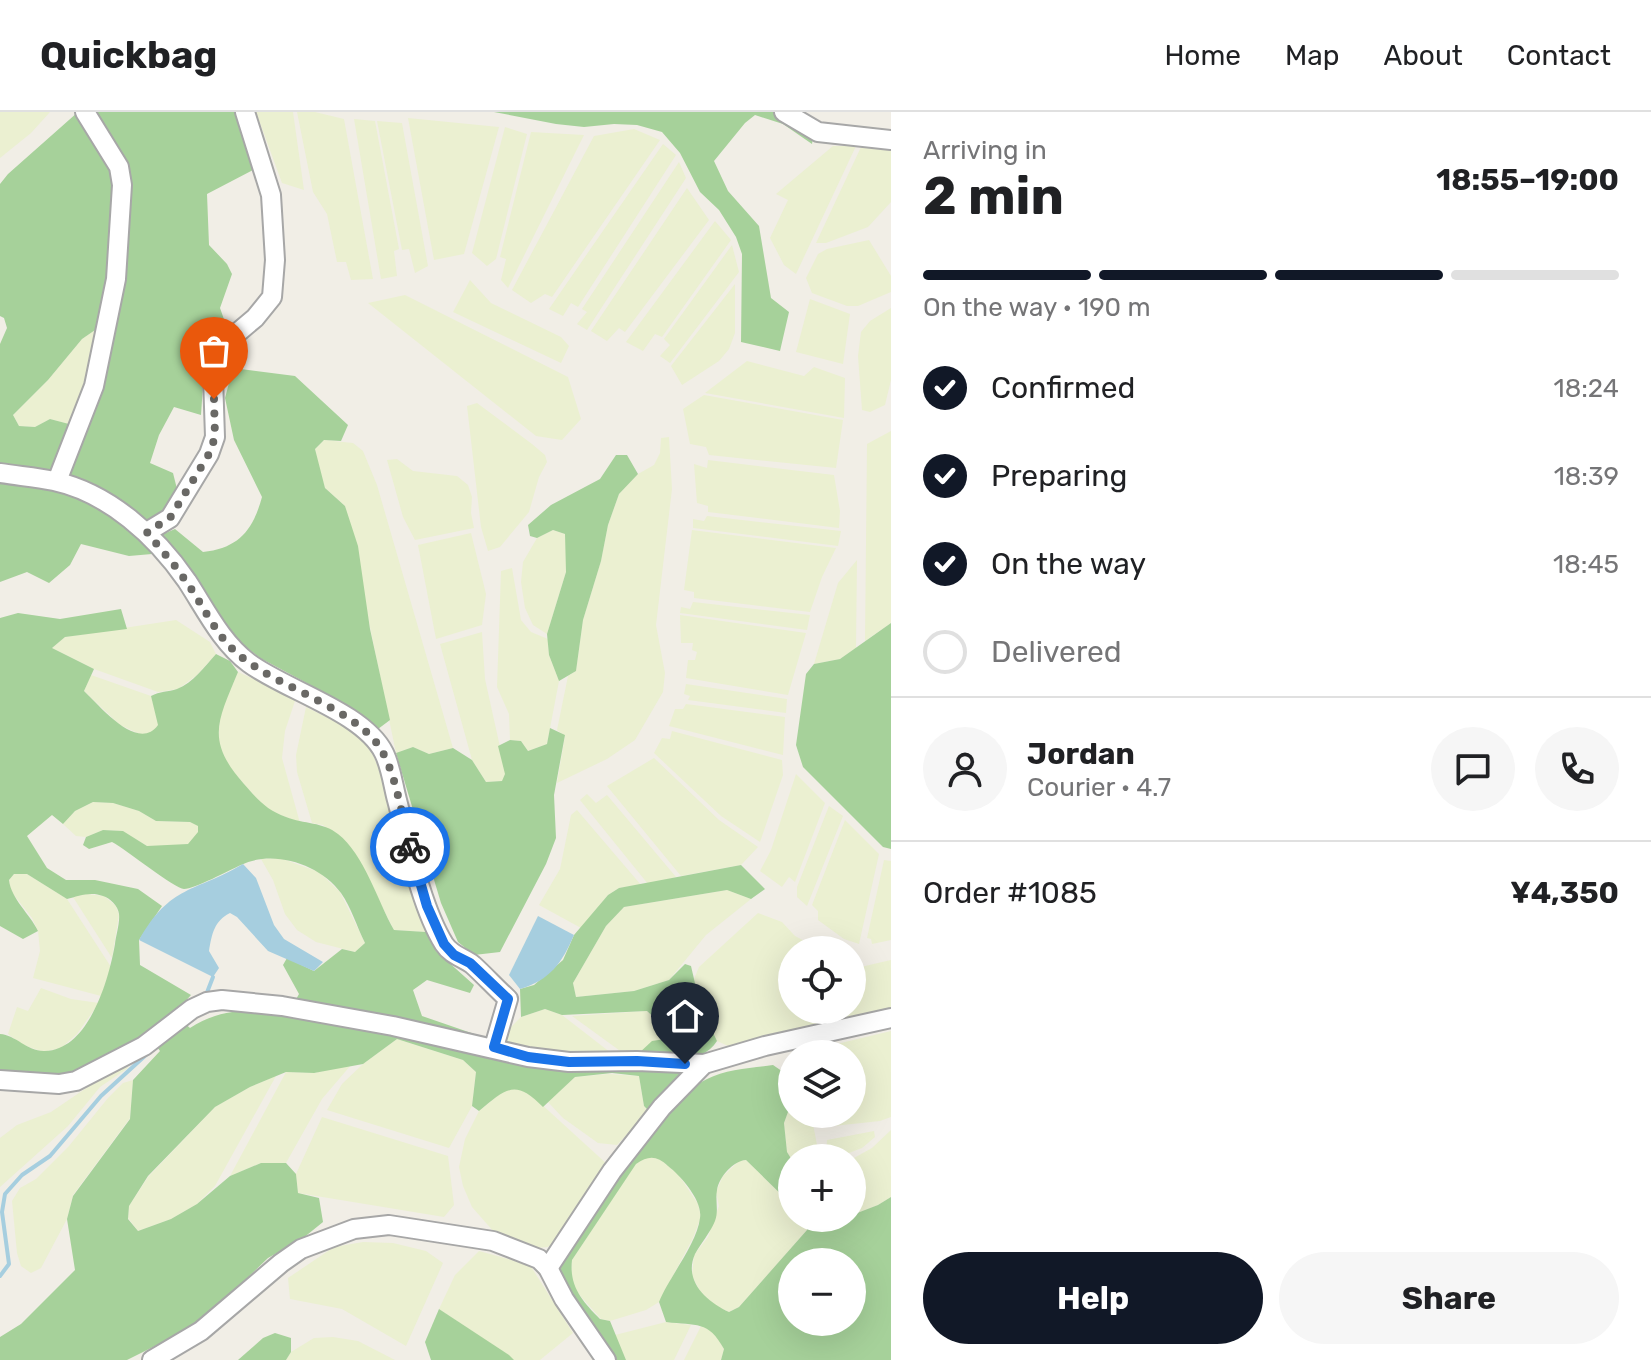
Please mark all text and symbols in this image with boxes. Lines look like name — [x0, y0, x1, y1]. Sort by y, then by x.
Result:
text: Quickbag — [40, 32, 217, 78]
text: Home — [1164, 39, 1241, 72]
text: Map — [1285, 39, 1339, 72]
text: About — [1383, 39, 1463, 72]
text: Contact — [1507, 39, 1611, 72]
text: Arriving in — [923, 135, 1047, 166]
text: 18:55–19:00 — [1436, 162, 1619, 198]
text: 2 min — [923, 165, 1064, 227]
text: On the way · 190 m — [923, 292, 1151, 323]
pin — [180, 317, 248, 399]
icon: bag — [192, 329, 236, 373]
icon: check — [923, 366, 967, 410]
text: Confirmed — [991, 370, 1135, 406]
text: 18:24 — [1554, 373, 1619, 404]
icon: check — [923, 454, 967, 498]
text: Preparing — [991, 458, 1127, 494]
text: 18:39 — [1554, 461, 1619, 492]
icon: check — [923, 542, 967, 586]
text: On the way — [991, 546, 1146, 582]
text: 18:45 — [1553, 549, 1619, 580]
text: Delivered — [991, 634, 1122, 670]
button: person — [923, 727, 1007, 811]
button: chat — [1431, 727, 1515, 811]
button: phone — [1535, 727, 1619, 811]
text: Jordan — [1027, 736, 1135, 772]
text: Courier · 4.7 — [1027, 772, 1171, 803]
courier — [370, 807, 450, 887]
icon: bike — [388, 825, 432, 869]
text: Order #1085 — [923, 875, 1097, 911]
text: ¥4,350 — [1510, 875, 1619, 911]
map controls — [778, 936, 866, 1336]
button: locate — [778, 936, 866, 1024]
pin — [651, 982, 719, 1064]
icon: home — [663, 994, 707, 1038]
button: layers — [778, 1040, 866, 1128]
button: + — [778, 1144, 866, 1232]
button: − — [778, 1248, 866, 1336]
button: Help — [923, 1252, 1263, 1344]
button: Share — [1279, 1252, 1619, 1344]

